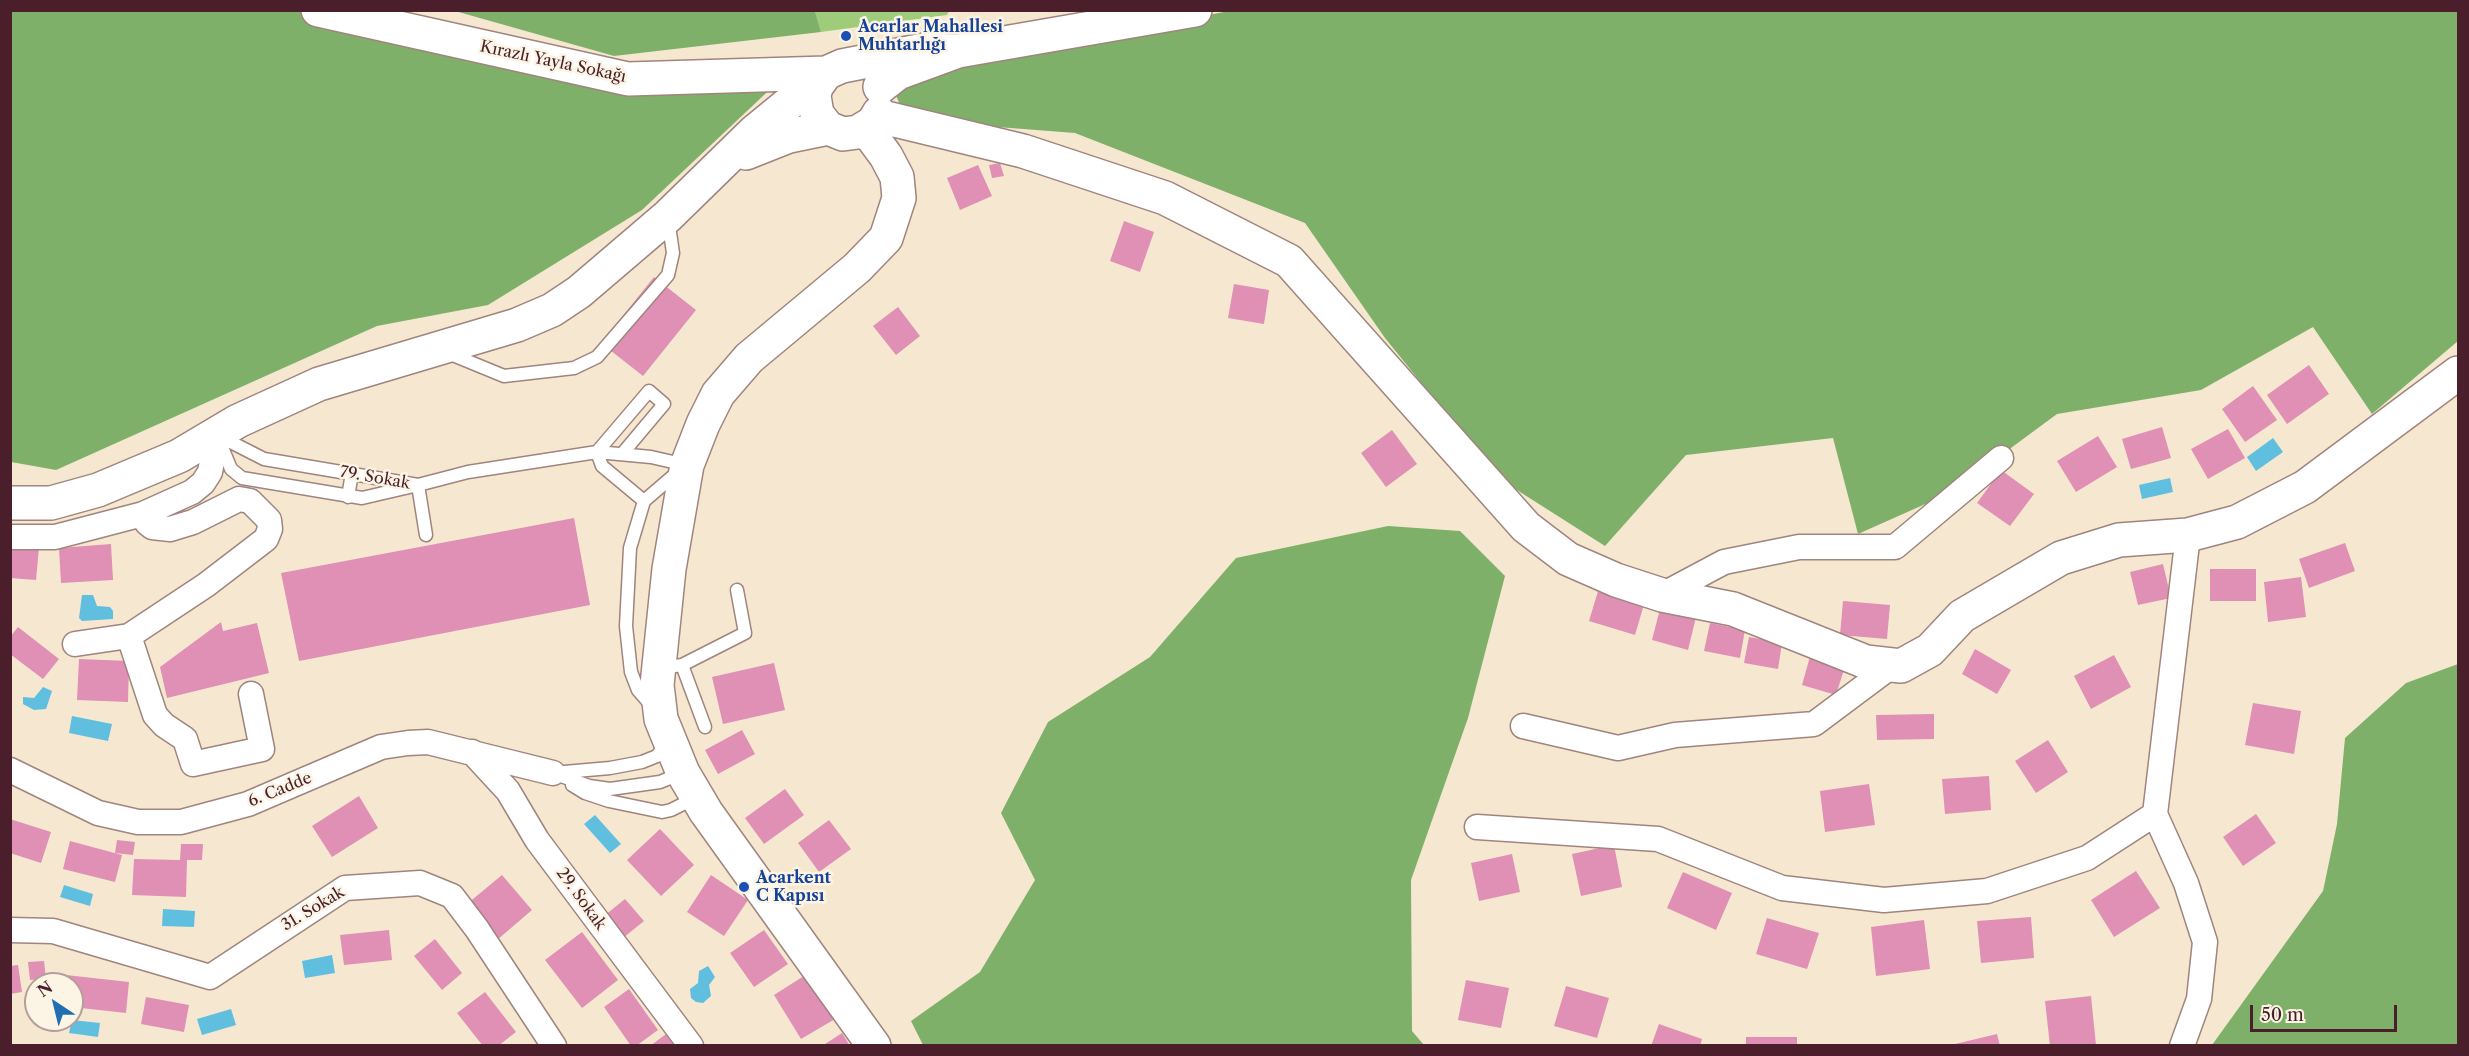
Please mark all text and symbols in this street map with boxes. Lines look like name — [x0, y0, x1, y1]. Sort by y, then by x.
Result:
place label: Acarlar Mahallesi Muhtarlığı — [858, 17, 1003, 55]
marker: Acarlar Mahallesi Muhtarlığı — [839, 29, 853, 43]
street label: Kırazlı Yayla Sokağı — [478, 37, 628, 87]
street label: 79. Sokak — [338, 462, 412, 494]
street label: 6. Cadde — [245, 769, 315, 811]
street label: 29. Sokak — [552, 864, 610, 934]
place label: Acarkent C Kapısı — [756, 868, 831, 906]
marker: Acarkent C Kapısı — [737, 880, 751, 894]
street label: 31. Sokak — [278, 883, 348, 935]
north arrow — [24, 972, 84, 1032]
text: N — [33, 977, 56, 1001]
scale bar — [2253, 993, 2400, 1031]
text: 50 m — [2261, 1004, 2304, 1026]

